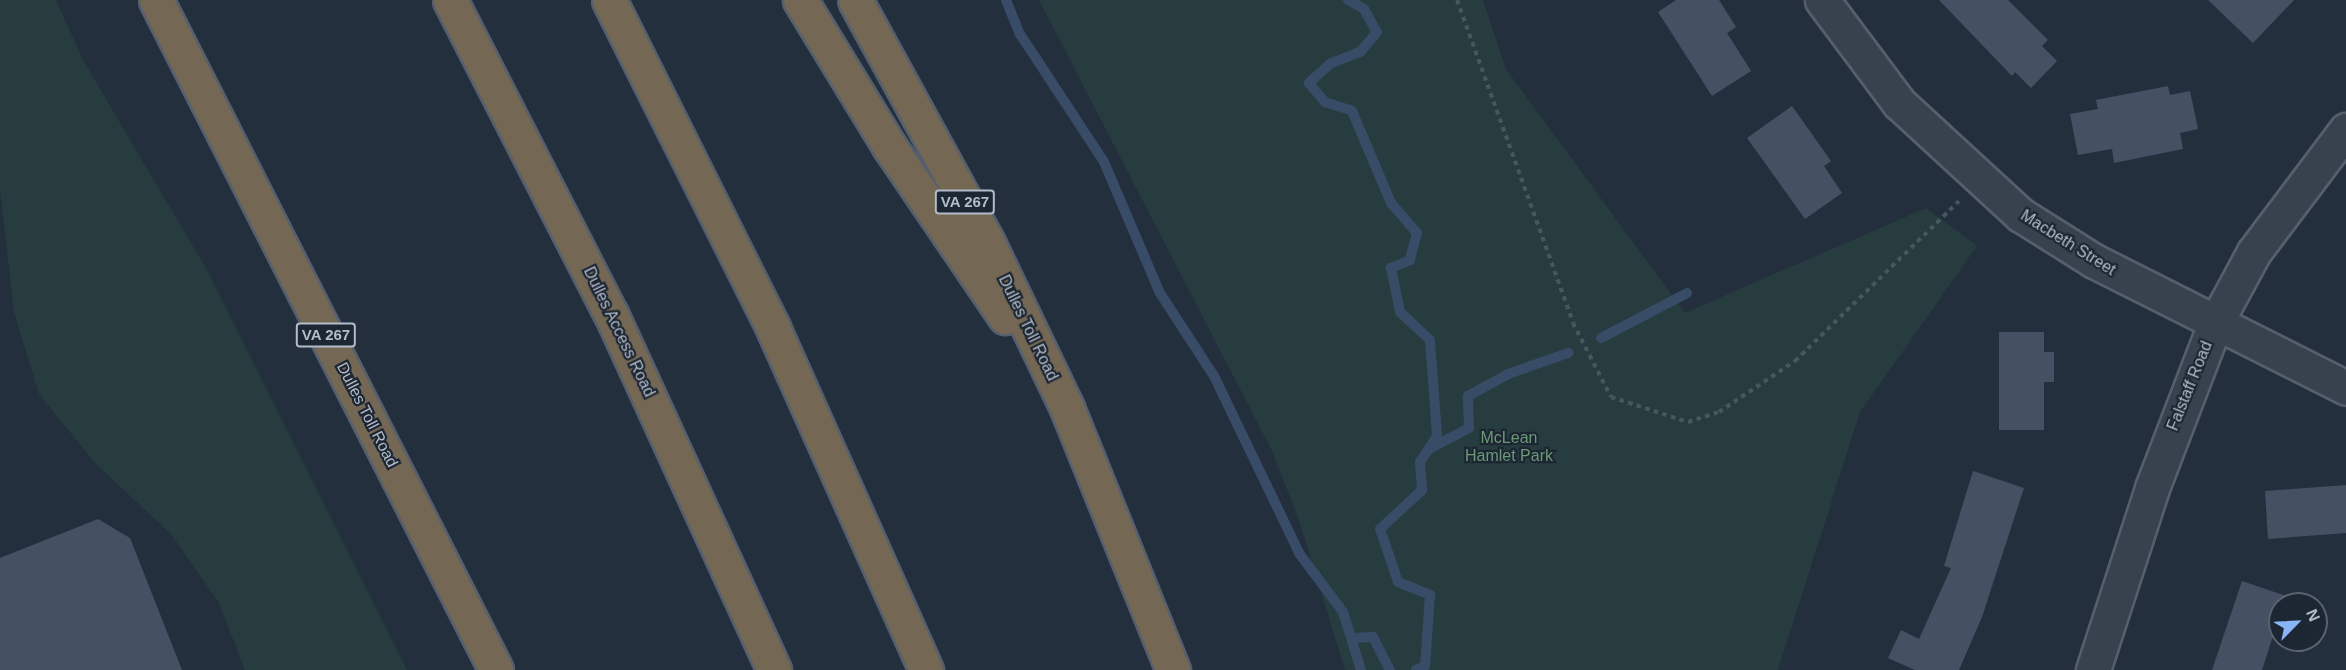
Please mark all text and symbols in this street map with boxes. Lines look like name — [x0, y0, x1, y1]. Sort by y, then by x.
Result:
road number: VA 267 — [934, 190, 996, 214]
street label: Macbeth Street — [2017, 206, 2119, 280]
street label: Dulles Access Road — [579, 263, 659, 401]
street label: Dulles Toll Road — [994, 272, 1062, 384]
road number: VA 267 — [294, 323, 358, 347]
street label: Falstaff Road — [2163, 338, 2217, 434]
street label: Dulles Toll Road — [332, 359, 402, 471]
park label: McLean Hamlet Park — [1465, 428, 1553, 466]
north arrow — [2268, 592, 2328, 652]
text: N — [2303, 607, 2323, 624]

